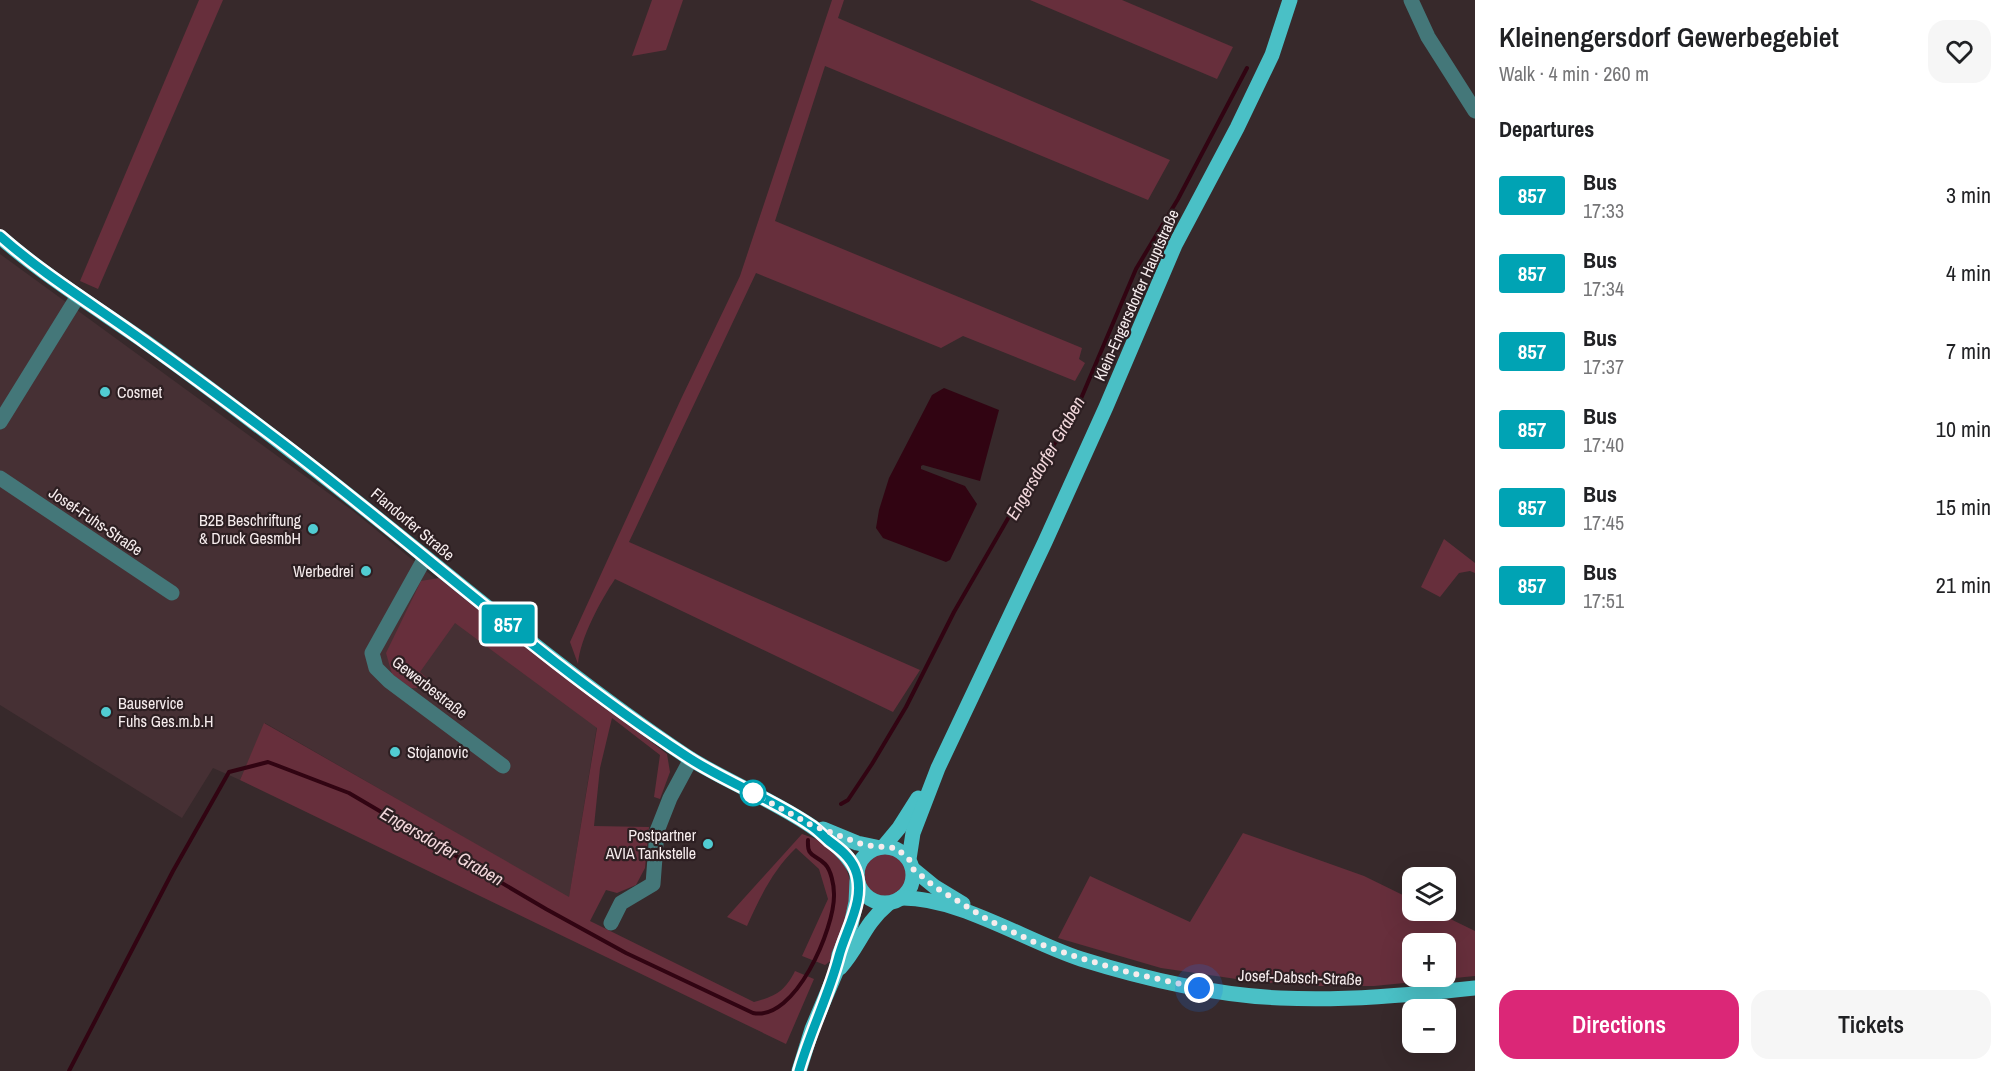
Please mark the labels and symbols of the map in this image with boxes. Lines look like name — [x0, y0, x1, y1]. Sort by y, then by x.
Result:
street label: Klein-Engersdorfer Hauptstraße — [1088, 206, 1184, 384]
place label: Cosmet — [117, 381, 163, 403]
marker: Cosmet — [98, 385, 112, 399]
water label: Engersdorfer Graben — [1000, 392, 1090, 524]
street label: Josef-Fuhs-Straße — [45, 482, 147, 560]
street label: Flandorfer Straße — [367, 483, 459, 565]
place label: B2B Beschriftung & Druck GesmbH — [199, 509, 302, 549]
marker: B2B Beschriftung & Druck GesmbH — [306, 522, 320, 536]
place label: Werbedrei — [293, 560, 354, 582]
marker: Werbedrei — [359, 564, 373, 578]
line badge: 857 — [474, 604, 542, 644]
street label: Gewerbestraße — [388, 650, 472, 724]
place label: Bauservice Fuhs Ges.m.b.H — [118, 692, 214, 732]
marker: Bauservice Fuhs Ges.m.b.H — [99, 705, 113, 719]
place label: Stojanovic — [407, 741, 469, 763]
marker: Stojanovic — [388, 745, 402, 759]
unlabelled marker — [740, 780, 766, 806]
water label: Engersdorfer Graben — [376, 801, 508, 891]
place label: Postpartner AVIA Tankstelle — [605, 824, 697, 864]
marker: Postpartner AVIA Tankstelle — [701, 837, 715, 851]
street label: Josef-Dabsch-Straße — [1238, 964, 1362, 990]
your location — [1184, 973, 1214, 1003]

